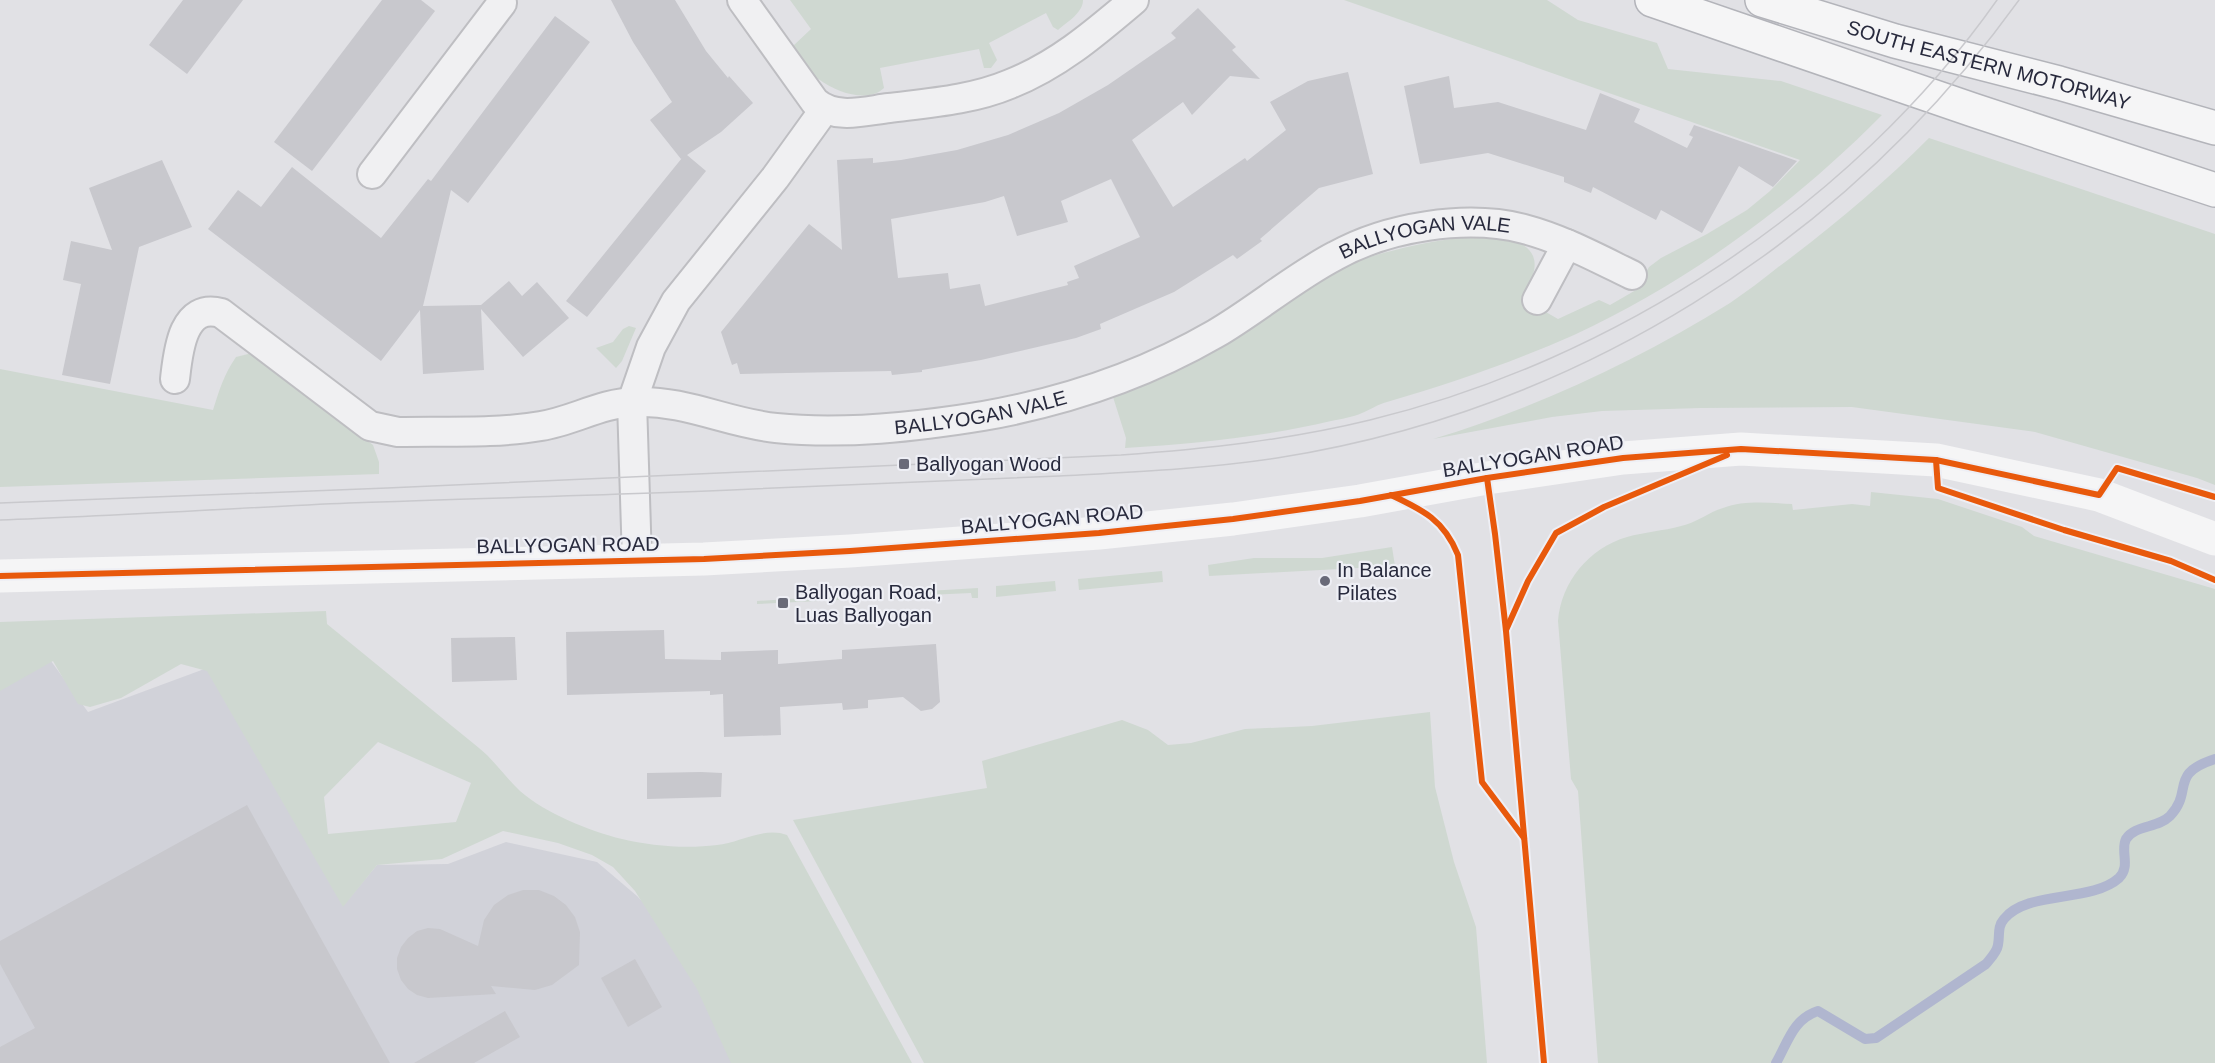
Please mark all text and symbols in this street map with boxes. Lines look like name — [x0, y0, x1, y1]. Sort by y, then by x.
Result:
street label: SOUTH EASTERN MOTORWAY — [1844, 16, 2133, 114]
street label: BALLYOGAN VALE — [1335, 212, 1512, 263]
street label: BALLYOGAN VALE — [893, 386, 1069, 439]
street label: BALLYOGAN ROAD — [1441, 431, 1625, 481]
place label: Ballyogan Wood — [916, 453, 1061, 475]
marker: Ballyogan Wood — [897, 457, 911, 471]
street label: BALLYOGAN ROAD — [960, 500, 1144, 538]
street label: BALLYOGAN ROAD — [476, 532, 660, 558]
place label: In Balance Pilates — [1337, 559, 1432, 604]
marker: In Balance Pilates — [1318, 574, 1332, 588]
place label: Ballyogan Road, Luas Ballyogan — [795, 581, 942, 626]
marker: Ballyogan Road, Luas Ballyogan — [776, 596, 790, 610]

